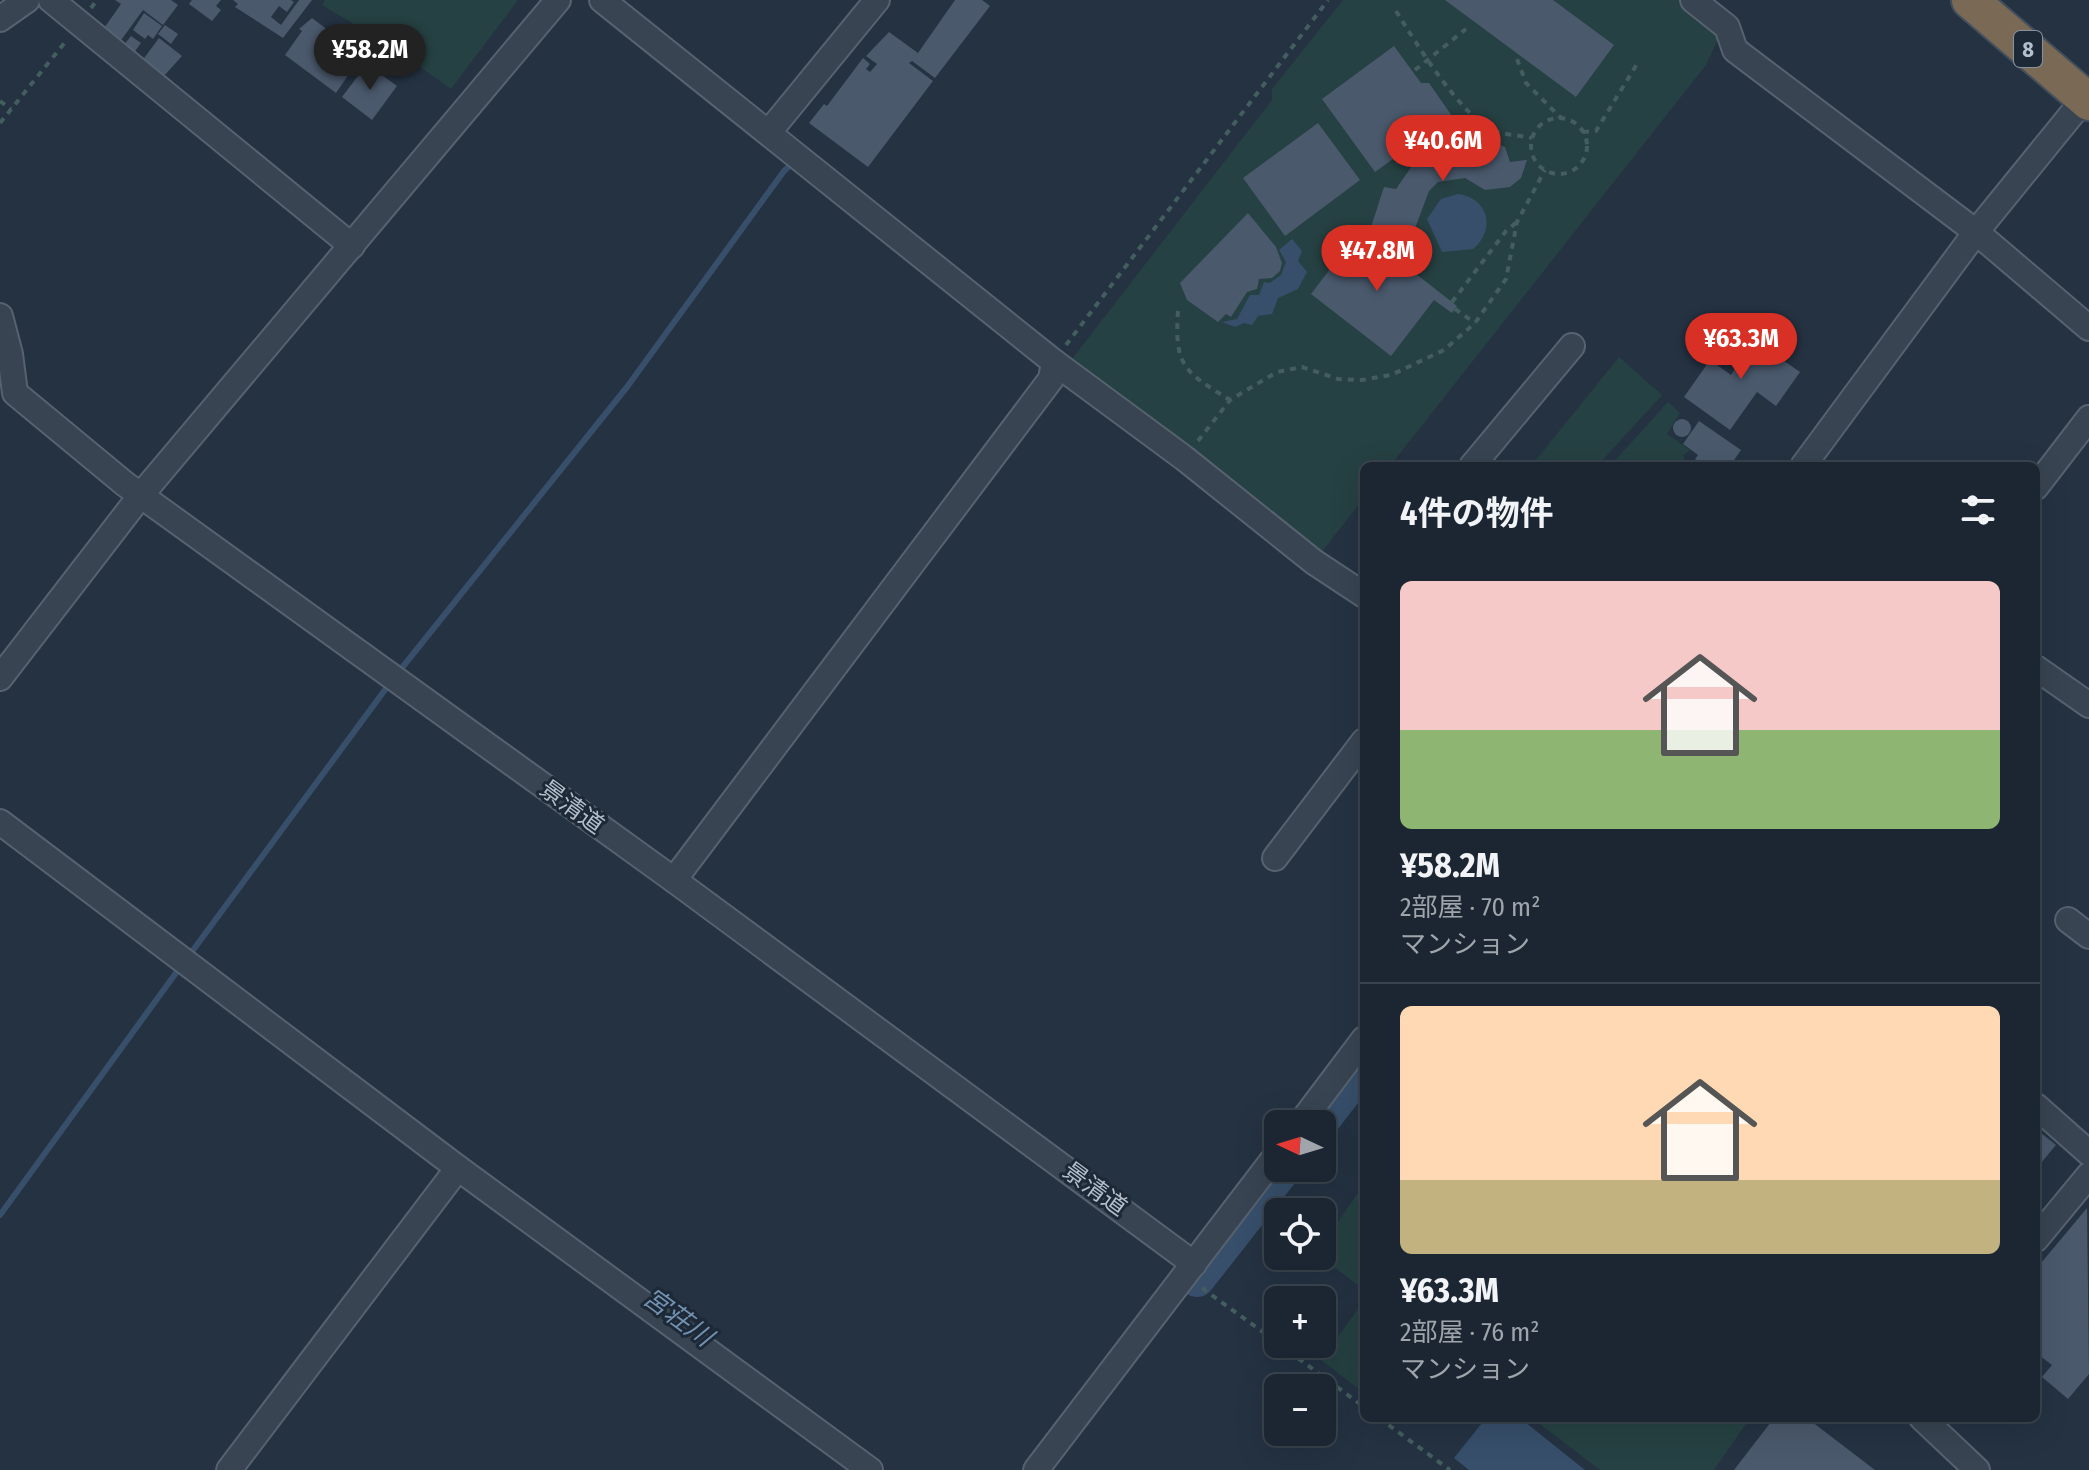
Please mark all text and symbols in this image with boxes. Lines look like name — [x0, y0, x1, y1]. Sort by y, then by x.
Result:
pin: ¥58.2M — [305, 24, 435, 92]
road number: 8 — [2014, 31, 2042, 67]
text: ¥58.2M — [332, 34, 408, 65]
pin: ¥40.6M — [1378, 115, 1508, 183]
text: ¥40.6M — [1404, 125, 1482, 156]
pin: ¥47.8M — [1312, 225, 1442, 293]
text: ¥47.8M — [1339, 235, 1415, 266]
pin: ¥63.3M — [1676, 313, 1806, 381]
text: ¥63.3M — [1703, 323, 1779, 354]
icon: filters — [1956, 488, 2000, 532]
text: 4件の物件 — [1400, 493, 1553, 534]
icon: home — [1628, 633, 1772, 777]
street label: 景清道 — [535, 775, 609, 839]
text: ¥58.2M — [1400, 845, 1500, 886]
text: 2部屋 · 70 m² — [1400, 892, 1540, 923]
text: マンション — [1400, 929, 1530, 960]
icon: home — [1628, 1058, 1772, 1202]
north arrow — [1264, 1110, 1336, 1182]
map controls — [1264, 1110, 1336, 1446]
street label: 景清道 — [1058, 1157, 1132, 1221]
button: locate — [1264, 1198, 1336, 1270]
text: ¥63.3M — [1400, 1270, 1499, 1311]
water label: 宮荘川 — [637, 1282, 721, 1355]
button: + — [1264, 1286, 1336, 1358]
text: 2部屋 · 76 m² — [1400, 1317, 1539, 1348]
text: マンション — [1400, 1354, 1530, 1385]
button: − — [1264, 1374, 1336, 1446]

